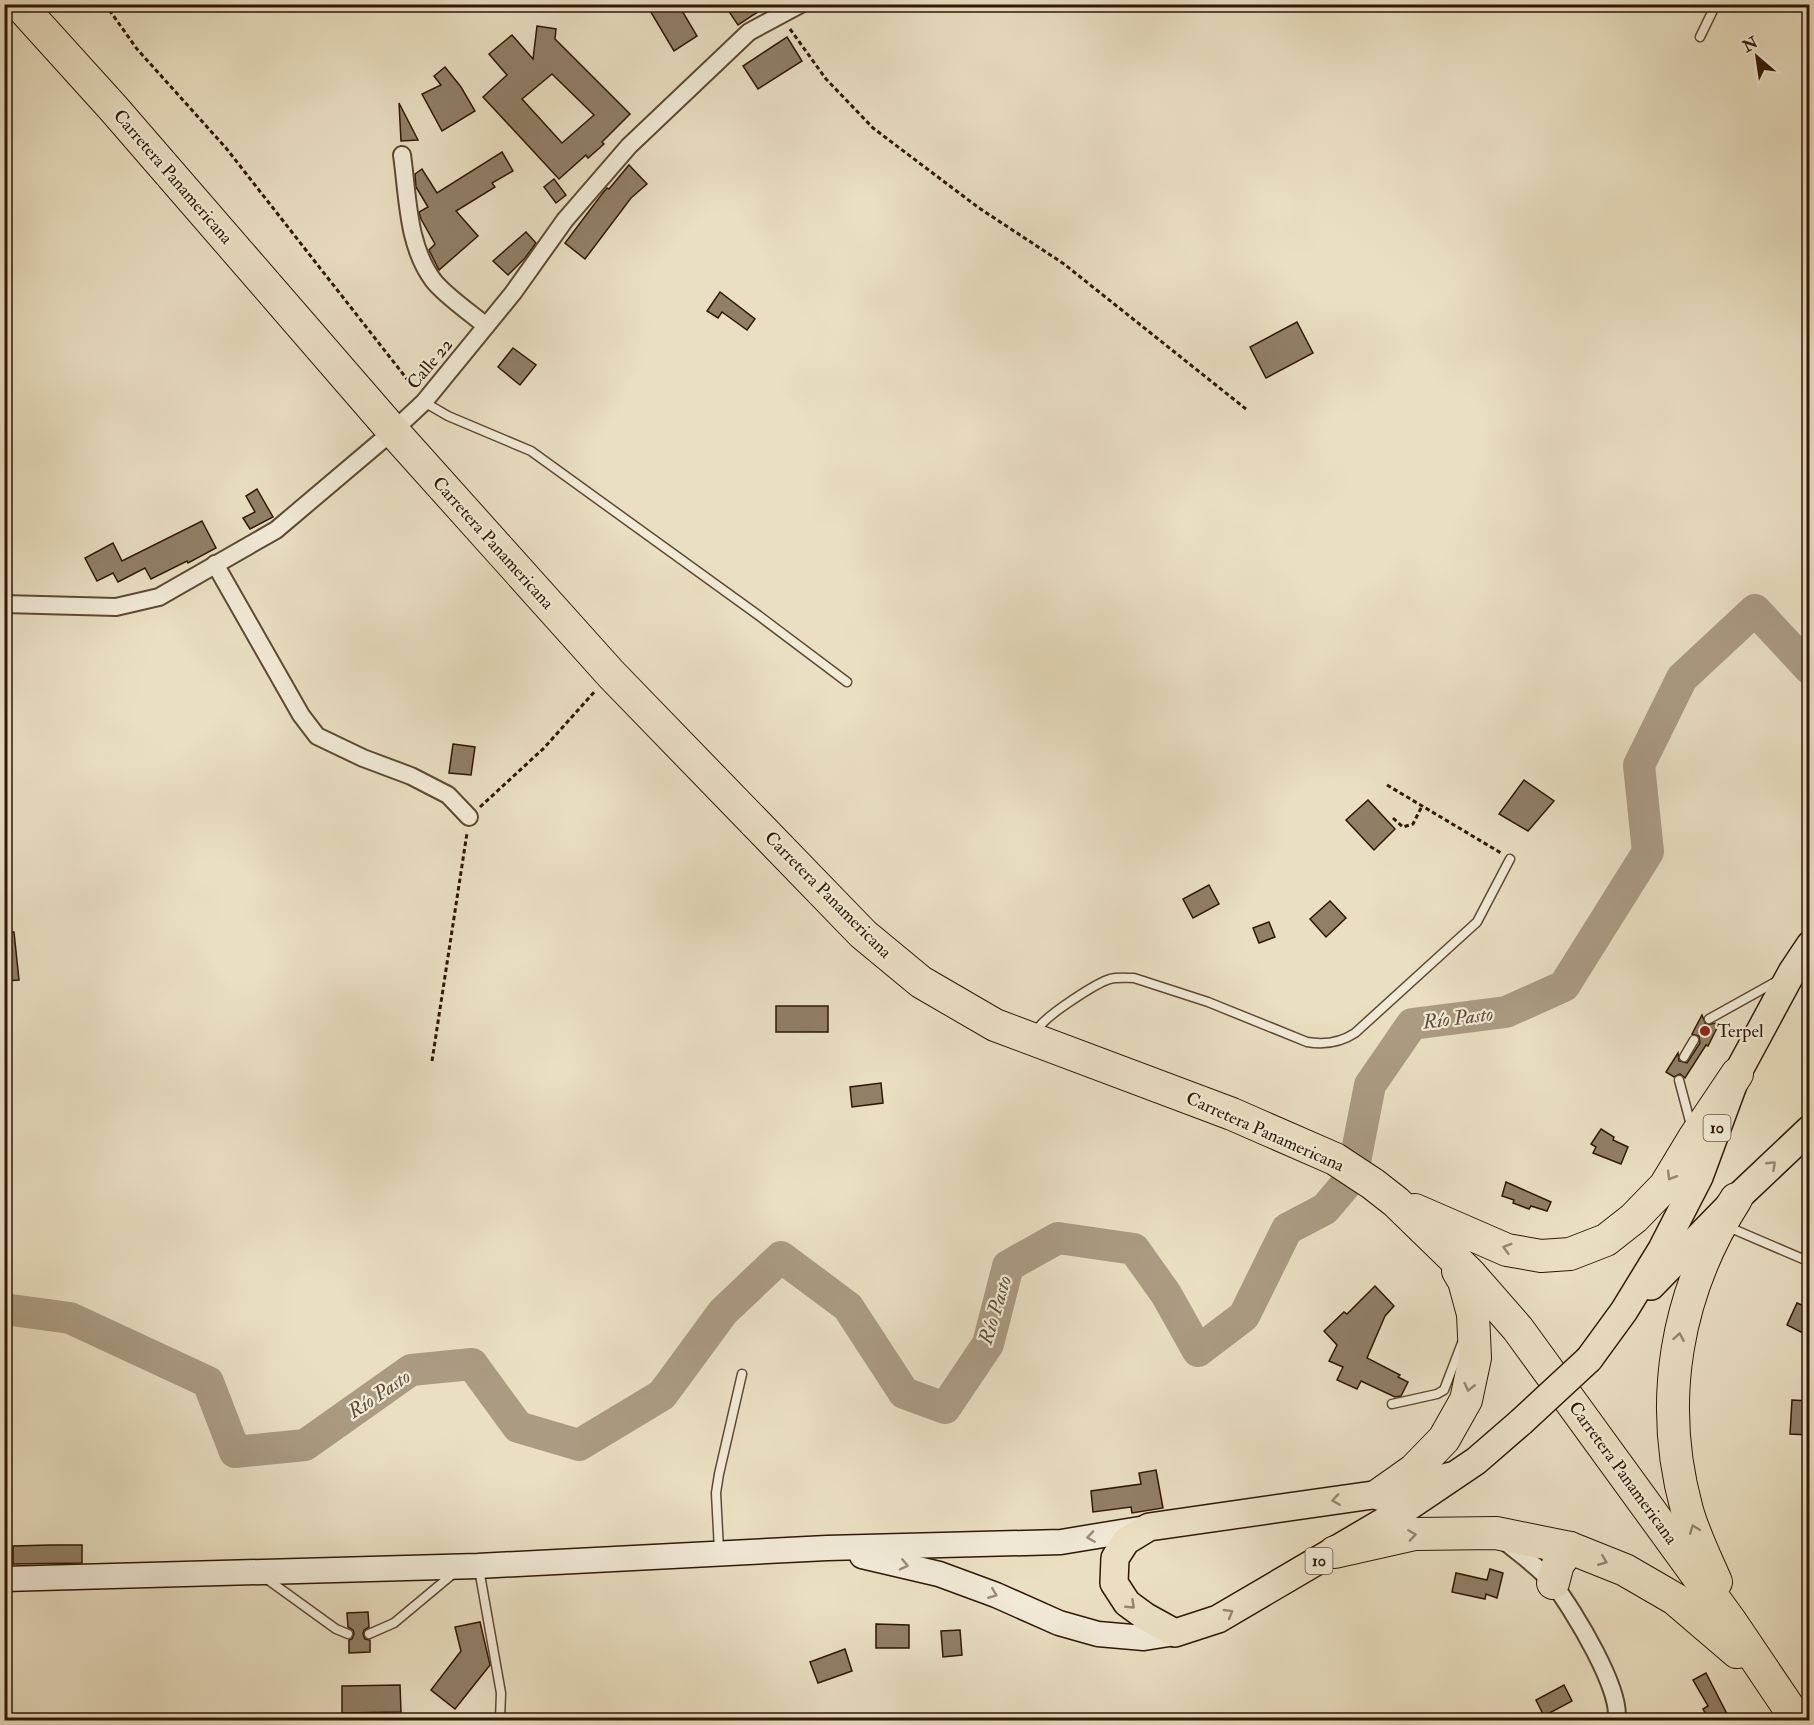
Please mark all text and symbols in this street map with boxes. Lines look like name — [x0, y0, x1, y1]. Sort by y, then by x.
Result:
north arrow — [1727, 27, 1787, 87]
text: N — [1738, 32, 1762, 57]
street label: Carretera Panamericana — [108, 105, 238, 250]
street label: Calle 22 — [402, 334, 458, 394]
street label: Carretera Panamericana — [427, 472, 559, 615]
street label: Carretera Panamericana — [759, 826, 897, 964]
water label: Río Pasto — [1421, 1001, 1494, 1035]
place label: Terpel — [1717, 1020, 1764, 1043]
marker: Terpel — [1698, 1024, 1712, 1038]
street label: Carretera Panamericana — [1182, 1087, 1348, 1178]
road number: 10 — [1704, 1115, 1730, 1141]
one-way arrow — [1765, 1161, 1775, 1172]
one-way arrow — [1667, 1170, 1679, 1180]
one-way arrow — [1502, 1243, 1512, 1256]
water label: Río Pasto — [972, 1273, 1017, 1348]
one-way arrow — [1673, 1332, 1685, 1342]
water label: Río Pasto — [342, 1364, 415, 1425]
one-way arrow — [1463, 1382, 1476, 1392]
street label: Carretera Panamericana — [1563, 1397, 1683, 1549]
one-way arrow — [1332, 1494, 1341, 1506]
one-way arrow — [1689, 1524, 1702, 1535]
one-way arrow — [1087, 1530, 1097, 1543]
one-way arrow — [1408, 1530, 1417, 1542]
road number: 10 — [1306, 1548, 1332, 1574]
one-way arrow — [1597, 1554, 1608, 1566]
one-way arrow — [898, 1558, 908, 1571]
one-way arrow — [987, 1587, 998, 1599]
one-way arrow — [1125, 1598, 1135, 1609]
one-way arrow — [1223, 1609, 1234, 1620]

